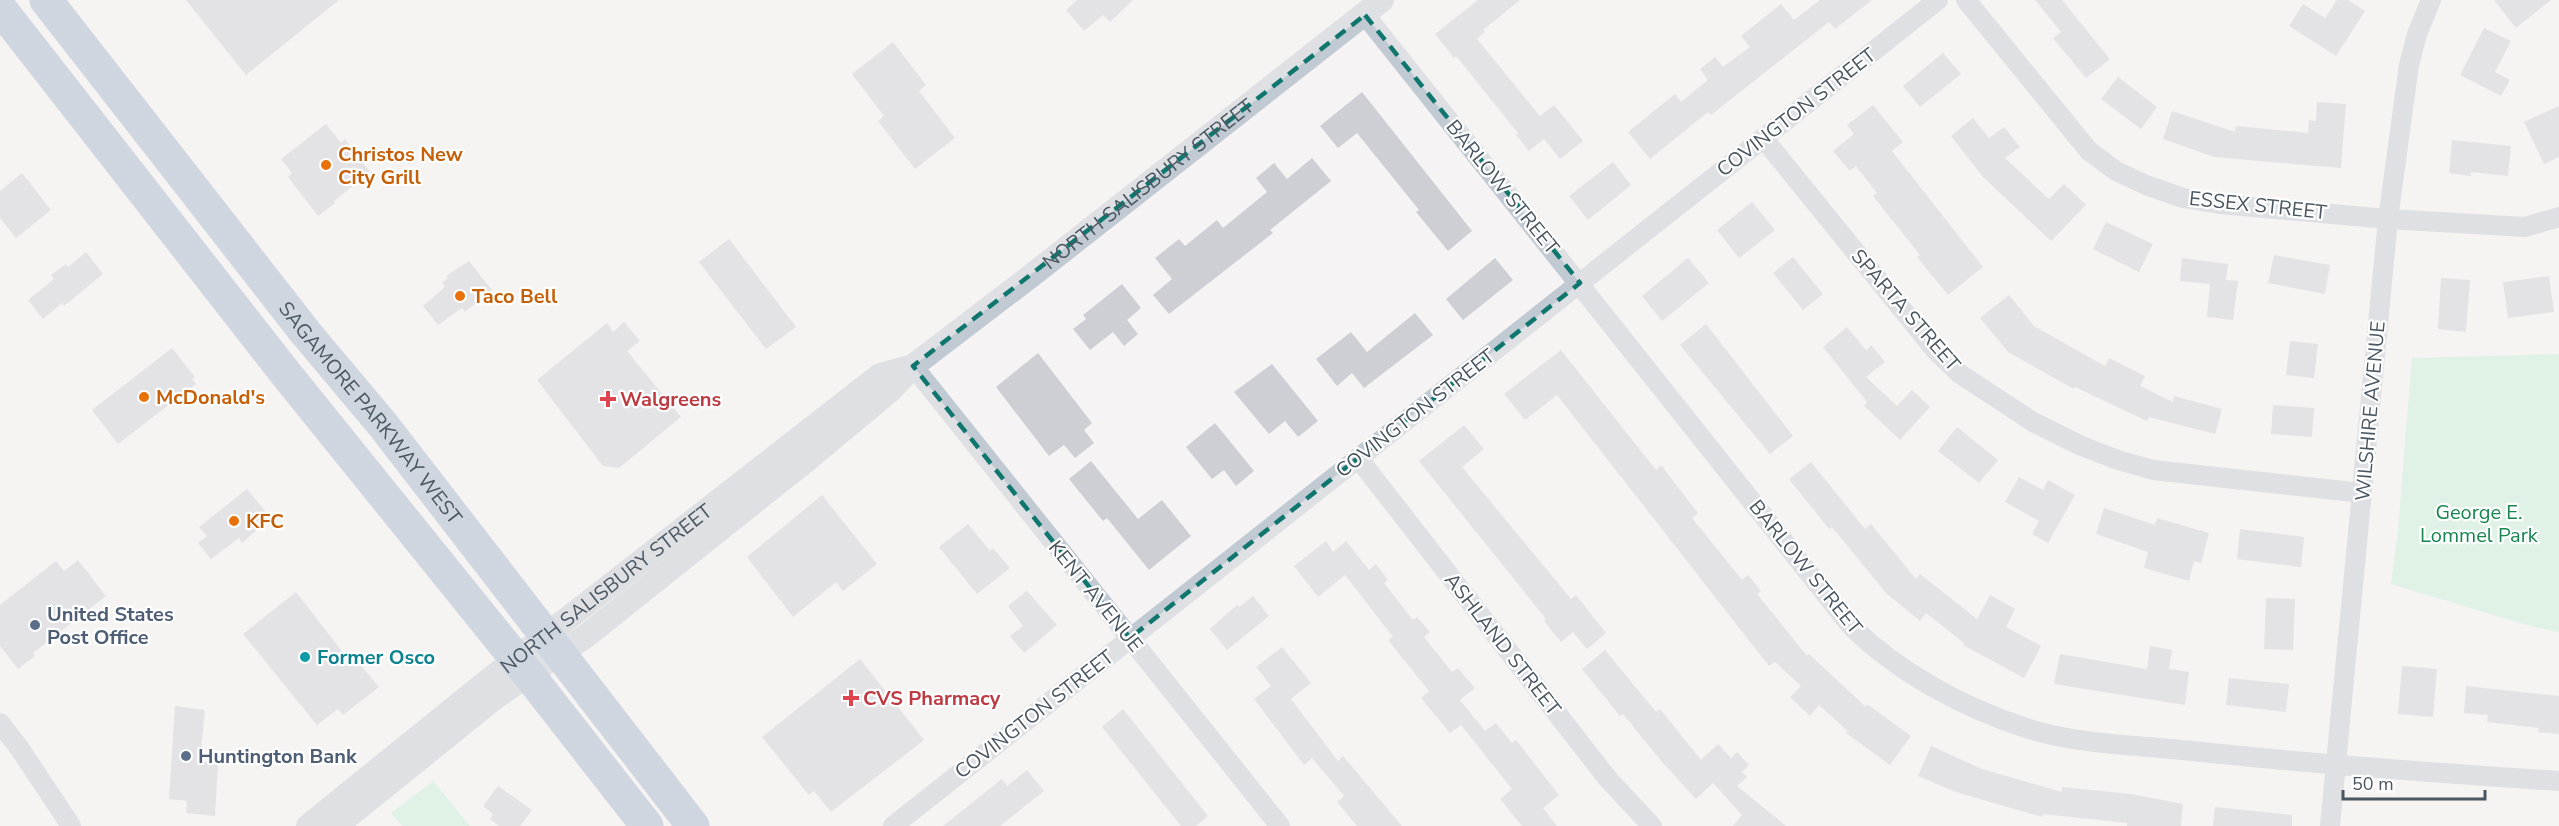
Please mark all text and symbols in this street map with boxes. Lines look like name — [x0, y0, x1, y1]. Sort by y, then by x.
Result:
street label: COVINGTON STREET — [1711, 42, 1881, 183]
street label: NORTH SALISBURY STREET — [1037, 93, 1260, 276]
street label: BARLOW STREET — [1440, 114, 1565, 260]
place label: Christos New City Grill — [338, 141, 463, 191]
marker: Christos New City Grill — [319, 158, 333, 172]
street label: ESSEX STREET — [2188, 185, 2328, 226]
street label: SPARTA STREET — [1845, 243, 1966, 377]
place label: Taco Bell — [472, 283, 558, 310]
marker: Taco Bell — [453, 289, 467, 303]
street label: SAGAMORE PARKWAY WEST — [272, 296, 468, 530]
street label: WILSHIRE AVENUE — [2349, 320, 2392, 502]
street label: COVINGTON STREET — [1330, 343, 1500, 484]
place label: McDonald's — [156, 384, 265, 411]
place label: Walgreens — [620, 386, 721, 413]
marker: McDonald's — [137, 390, 151, 404]
marker: Walgreens — [601, 392, 615, 406]
street label: BARLOW STREET — [1743, 494, 1868, 640]
street label: NORTH SALISBURY STREET — [495, 498, 718, 680]
park label: George E. Lommel Park — [2420, 499, 2539, 549]
place label: KFC — [246, 508, 284, 535]
marker: KFC — [227, 514, 241, 528]
street label: KENT AVENUE — [1042, 535, 1149, 658]
street label: ASHLAND STREET — [1438, 567, 1567, 721]
place label: United States Post Office — [47, 601, 174, 651]
marker: United States Post Office — [28, 618, 42, 632]
place label: Former Osco — [317, 644, 435, 671]
street label: COVINGTON STREET — [949, 644, 1119, 785]
marker: Former Osco — [298, 650, 312, 664]
place label: CVS Pharmacy — [863, 685, 1001, 712]
marker: CVS Pharmacy — [844, 691, 858, 705]
place label: Huntington Bank — [198, 743, 358, 770]
marker: Huntington Bank — [179, 749, 193, 763]
scale bar — [2343, 763, 2486, 801]
text: 50 m — [2352, 772, 2394, 796]

